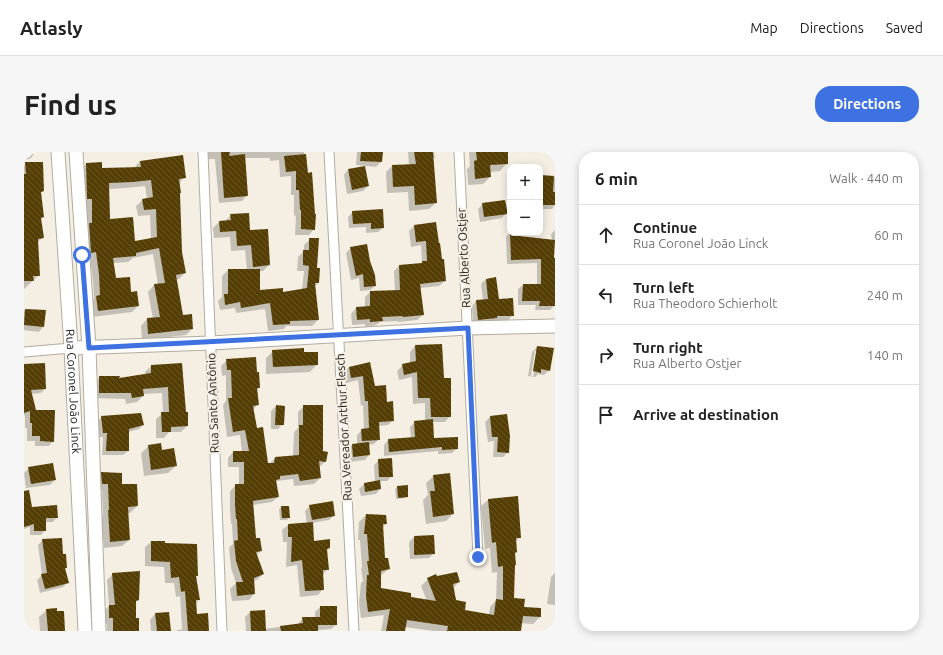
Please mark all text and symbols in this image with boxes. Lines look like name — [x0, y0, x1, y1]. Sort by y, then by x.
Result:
text: Atlasly — [20, 17, 83, 39]
text: Map — [750, 20, 778, 36]
text: Directions — [800, 20, 864, 36]
text: Saved — [886, 20, 923, 36]
button: Directions — [815, 86, 919, 122]
text: Find us — [24, 89, 117, 120]
map controls — [507, 164, 543, 236]
button: + — [507, 164, 543, 200]
text: 6 min — [595, 169, 638, 188]
text: Walk · 440 m — [829, 171, 903, 185]
button: − — [507, 200, 543, 236]
street label: Rua Alberto Ostjer — [454, 207, 473, 308]
text: Continue — [633, 219, 697, 236]
icon: ahead — [595, 224, 617, 246]
text: 60 m — [874, 228, 903, 242]
text: Rua Coronel João Linck — [633, 236, 768, 250]
route start — [73, 246, 91, 264]
text: Turn left — [633, 279, 694, 296]
icon: left — [595, 284, 617, 306]
text: 240 m — [867, 288, 903, 302]
text: Rua Theodoro Schierholt — [633, 296, 777, 310]
street label: Rua Coronel João Linck — [64, 329, 83, 454]
text: Turn right — [633, 339, 703, 356]
icon: right — [595, 344, 617, 366]
text: 140 m — [867, 348, 903, 362]
street label: Rua Santo Antônio — [204, 353, 221, 453]
street label: Rua Vereador Arthur Flesch — [333, 353, 354, 501]
text: Rua Alberto Ostjer — [633, 356, 742, 370]
icon: arrive — [595, 404, 617, 426]
text: Arrive at destination — [633, 406, 779, 423]
route end — [469, 548, 487, 566]

